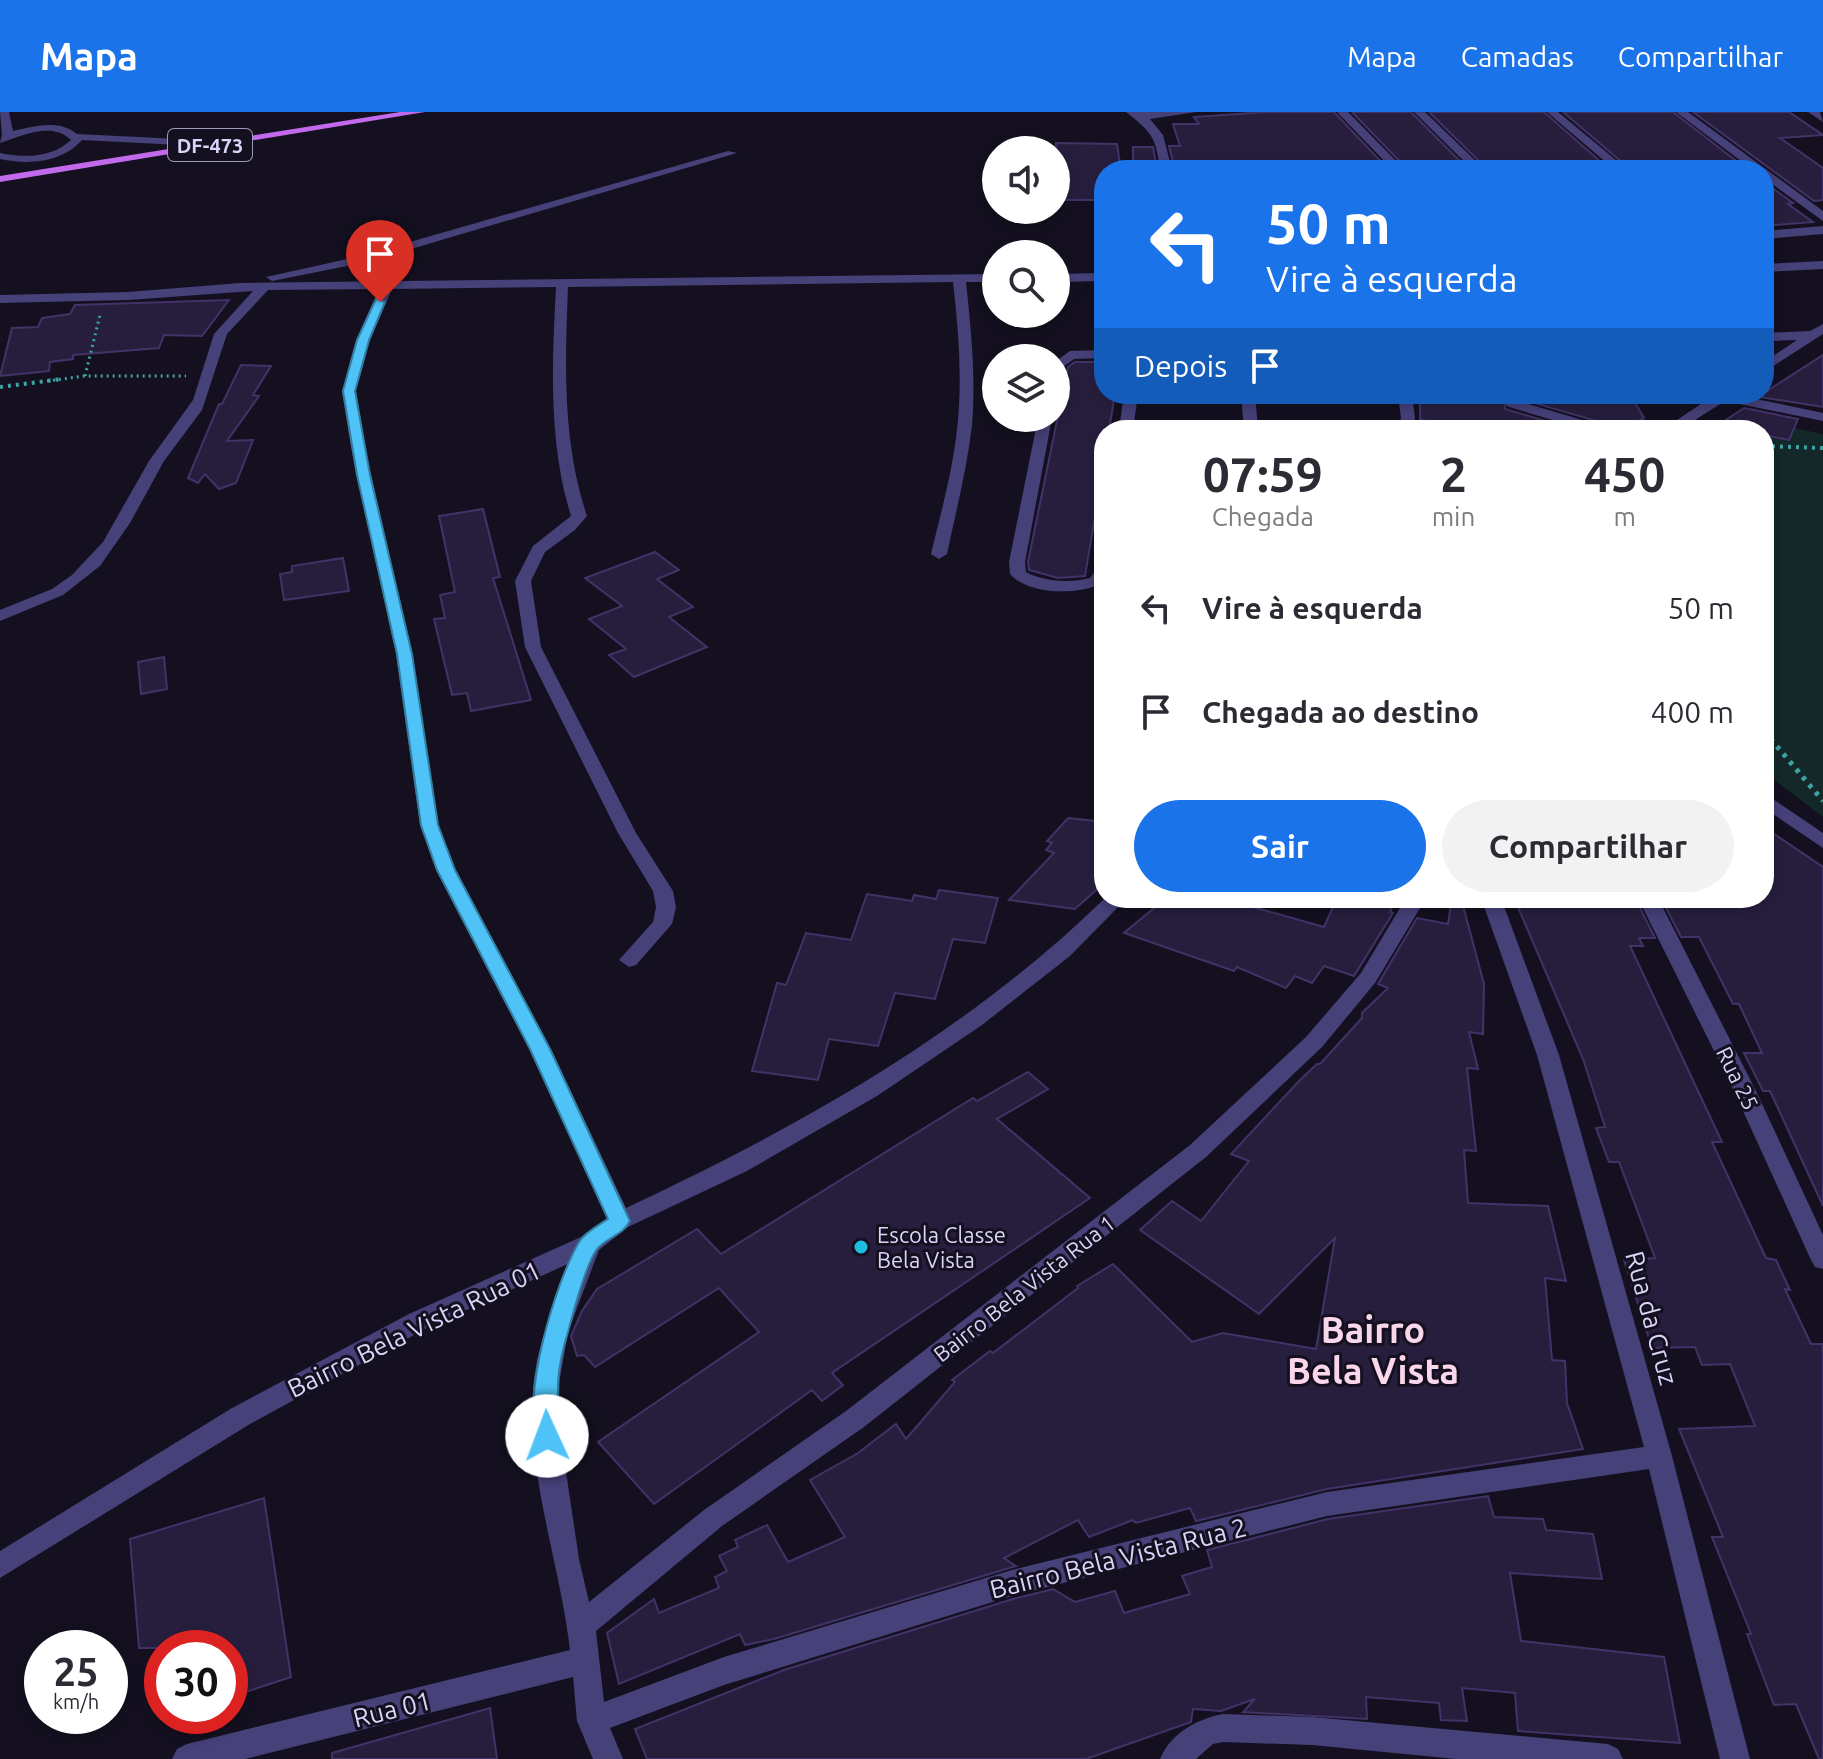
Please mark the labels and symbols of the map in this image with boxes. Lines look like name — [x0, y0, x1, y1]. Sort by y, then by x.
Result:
road number: DF-473 — [168, 129, 252, 161]
pin — [346, 220, 414, 302]
street label: Rua 25 — [1712, 1042, 1764, 1114]
street label: Bairro Bela Vista Rua 1 — [928, 1210, 1120, 1366]
place label: Escola Classe Bela Vista — [877, 1222, 1006, 1272]
marker: Escola Classe Bela Vista — [852, 1238, 870, 1256]
street label: Rua da Cruz — [1620, 1248, 1684, 1388]
street label: Bairro Bela Vista Rua 01 — [283, 1255, 545, 1403]
district label: Bairro Bela Vista — [1287, 1309, 1459, 1391]
position arrow — [505, 1394, 589, 1478]
street label: Bairro Bela Vista Rua 2 — [987, 1512, 1249, 1604]
speed limit sign: 30 — [144, 1630, 248, 1734]
street label: Rua 01 — [350, 1685, 434, 1733]

